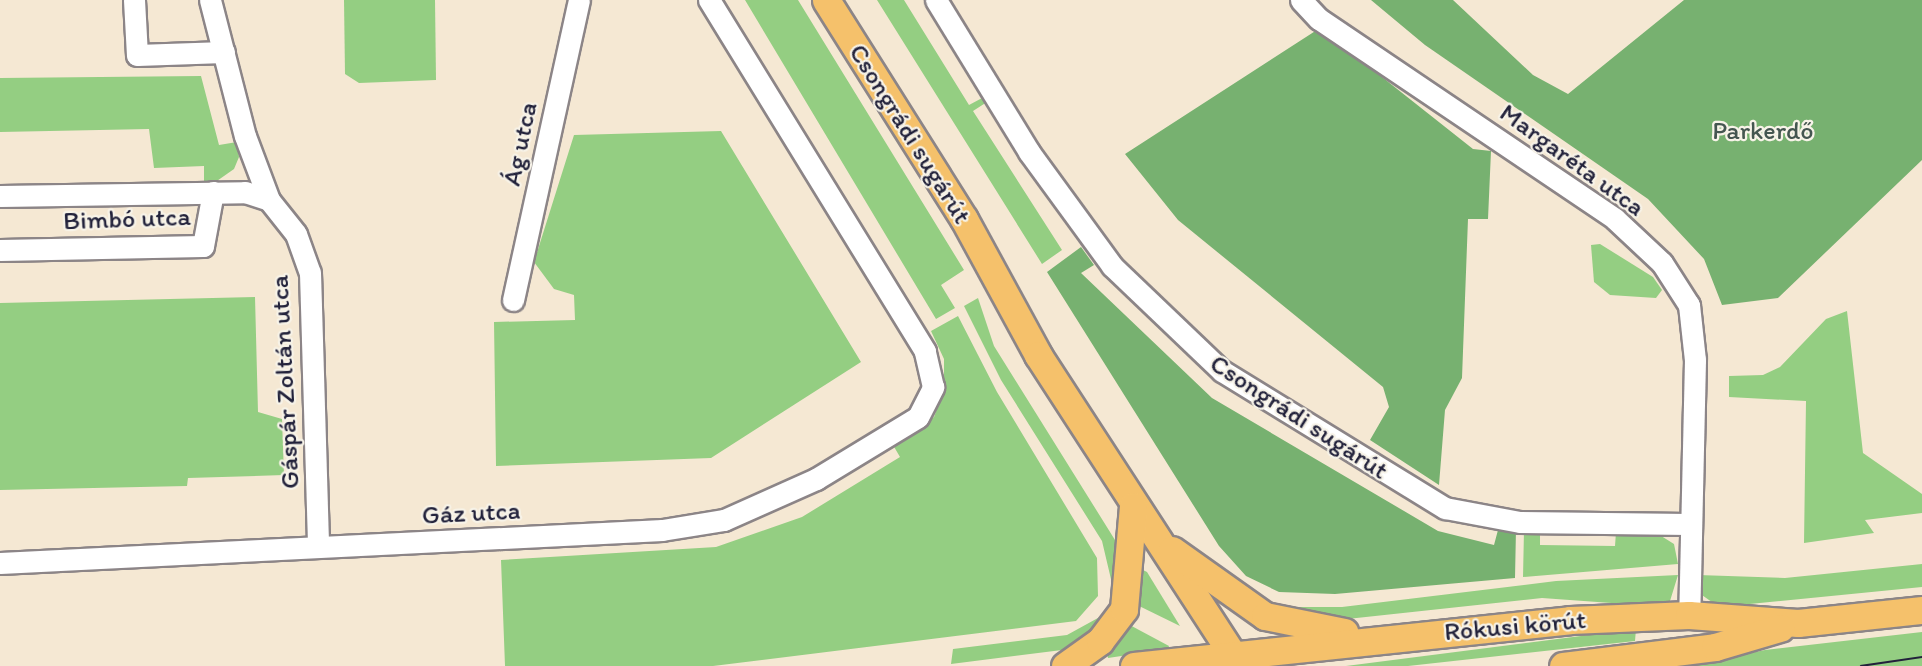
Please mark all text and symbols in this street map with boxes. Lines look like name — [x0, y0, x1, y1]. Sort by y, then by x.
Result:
street label: Csongrádi sugárút — [842, 38, 978, 230]
street label: Margaréta utca — [1494, 97, 1650, 223]
street label: Ág utca — [496, 99, 544, 189]
park label: Parkerdő — [1712, 115, 1814, 147]
street label: Bimbó utca — [63, 201, 191, 237]
street label: Gáspár Zoltán utca — [264, 274, 306, 490]
street label: Csongrádi sugárút — [1204, 348, 1394, 486]
street label: Gáz utca — [421, 495, 521, 531]
street label: Rókusi körút — [1443, 604, 1587, 648]

